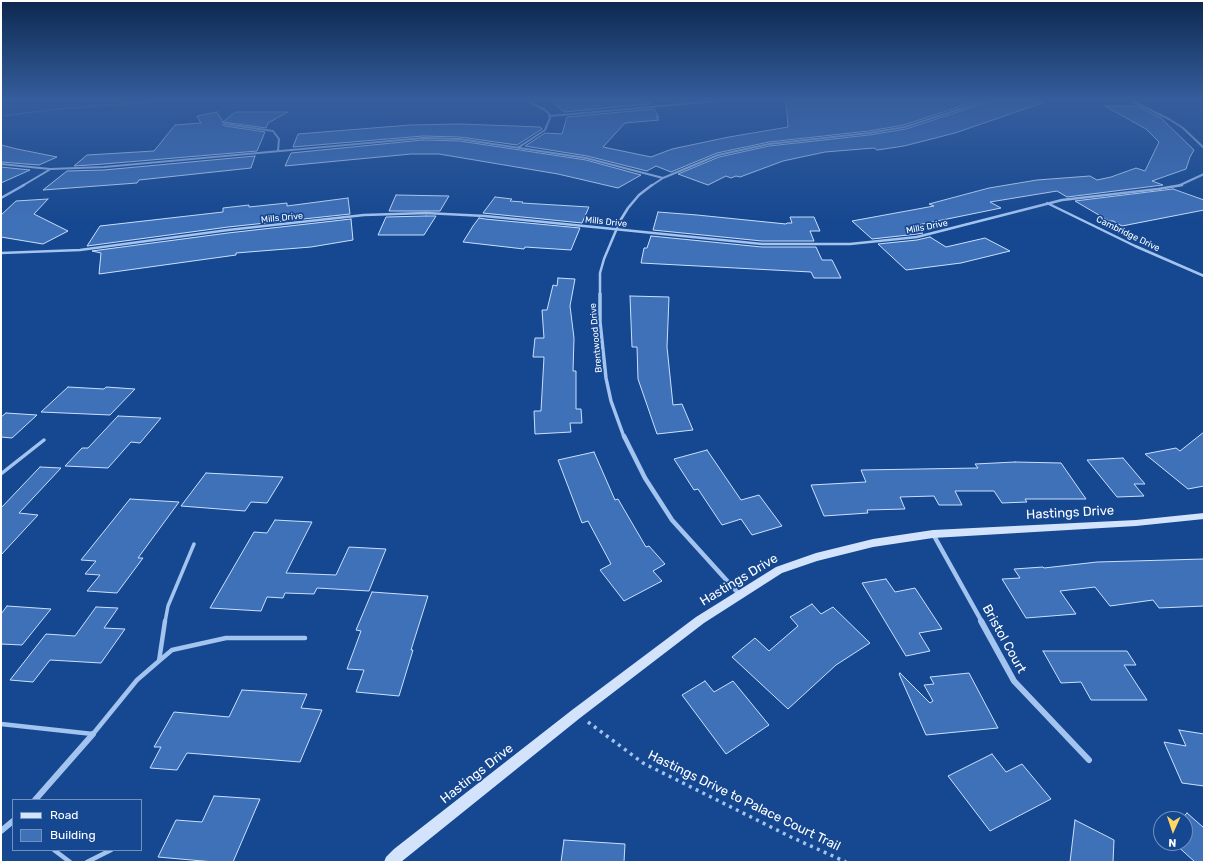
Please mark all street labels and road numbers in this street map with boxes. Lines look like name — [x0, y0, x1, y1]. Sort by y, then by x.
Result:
street label: Mills Drive — [260, 210, 304, 226]
street label: Mills Drive — [584, 214, 628, 230]
street label: Cambridge Drive — [1094, 214, 1162, 254]
street label: Mills Drive — [905, 218, 949, 236]
street label: Brentwood Drive — [588, 303, 604, 373]
street label: Hastings Drive — [1026, 503, 1114, 523]
street label: Hastings Drive — [697, 551, 781, 609]
street label: Bristol Court — [979, 602, 1029, 676]
street label: Hastings Drive — [438, 741, 516, 807]
street label: Hastings Drive to Palace Court Trail — [645, 747, 843, 855]

